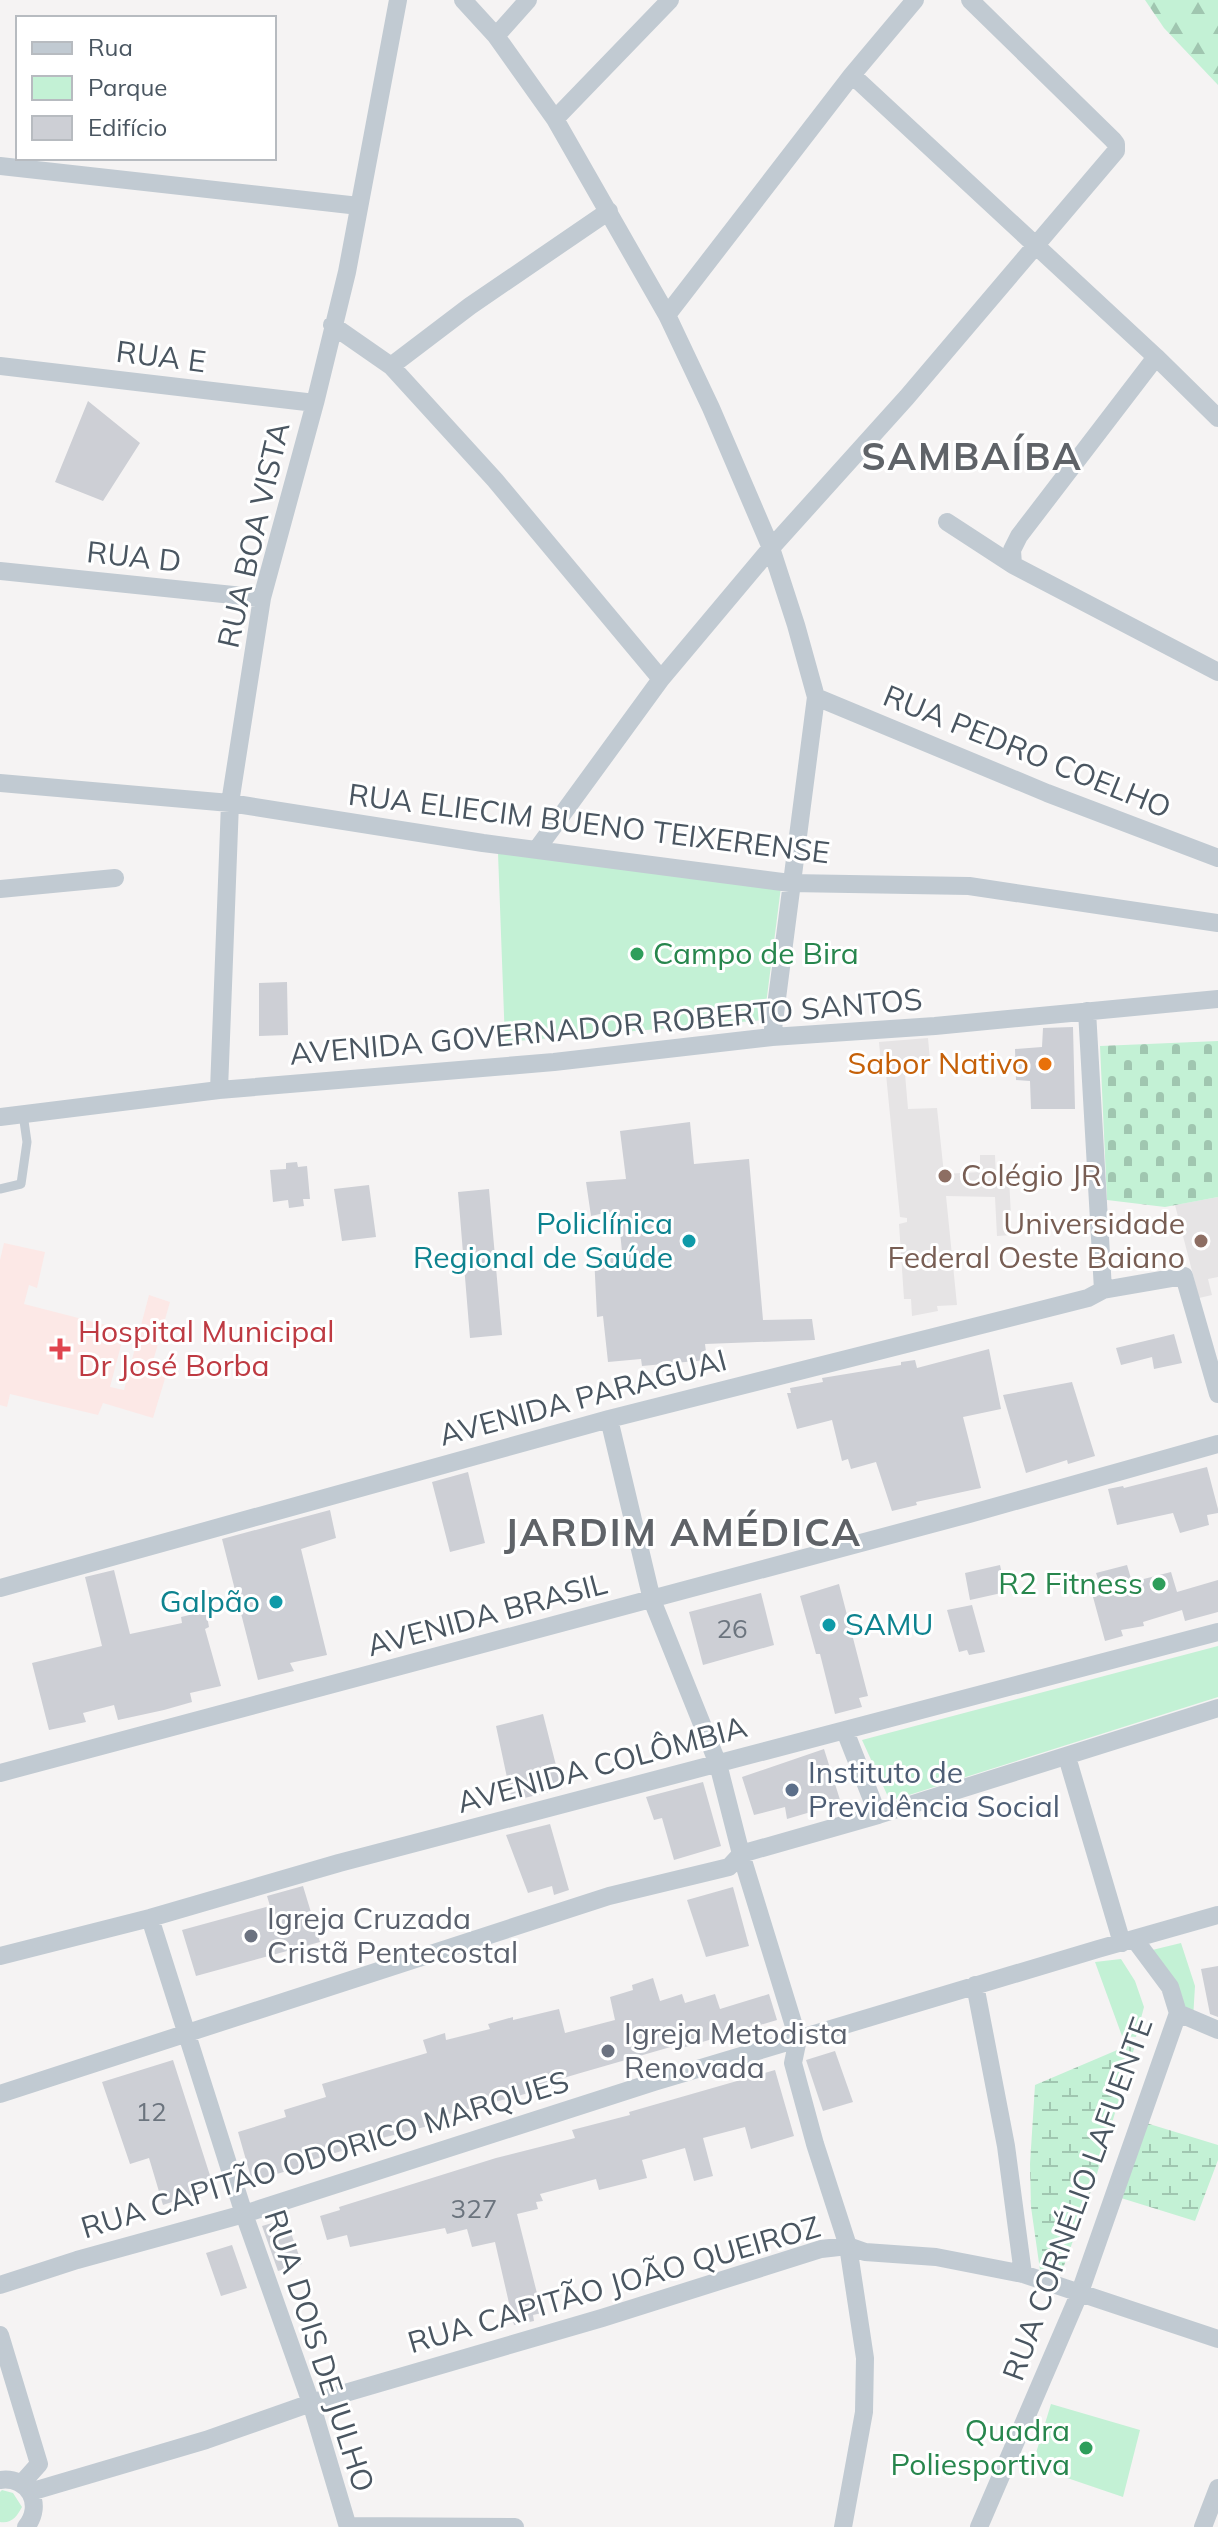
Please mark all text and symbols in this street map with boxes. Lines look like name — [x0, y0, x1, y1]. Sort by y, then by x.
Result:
legend — [16, 16, 276, 160]
text: Rua — [88, 32, 133, 62]
text: Parque — [88, 72, 167, 102]
text: Edifício — [88, 112, 167, 142]
street label: RUA E — [114, 332, 208, 380]
street label: RUA BOA VISTA — [209, 418, 297, 651]
district label: SAMBAÍBA — [861, 432, 1083, 480]
street label: RUA D — [85, 532, 183, 580]
street label: RUA PEDRO COELHO — [878, 676, 1177, 826]
street label: RUA ELIECIM BUENO TEIXERENSE — [346, 775, 832, 871]
place label: Campo de Bira — [653, 934, 859, 972]
marker: Campo de Bira — [628, 945, 646, 963]
street label: AVENIDA GOVERNADOR ROBERTO SANTOS — [288, 979, 924, 1073]
place label: Sabor Nativo — [848, 1044, 1029, 1082]
marker: Sabor Nativo — [1036, 1055, 1054, 1073]
place label: Colégio JR — [961, 1156, 1102, 1194]
marker: Colégio JR — [936, 1167, 954, 1185]
place label: Policlínica Regional de Saúde — [413, 1204, 673, 1276]
place label: Universidade Federal Oeste Baiano — [887, 1204, 1185, 1276]
marker: Policlínica Regional de Saúde — [680, 1232, 698, 1250]
marker: Universidade Federal Oeste Baiano — [1192, 1232, 1210, 1250]
place label: Hospital Municipal Dr José Borba — [78, 1312, 335, 1384]
marker: Hospital Municipal Dr José Borba — [49, 1338, 71, 1360]
street label: AVENIDA PARAGUAI — [435, 1340, 731, 1454]
district label: JARDIM AMÉDICA — [504, 1508, 862, 1556]
street label: AVENIDA BRASIL — [363, 1564, 611, 1664]
place label: R2 Fitness — [998, 1564, 1143, 1602]
marker: R2 Fitness — [1150, 1575, 1168, 1593]
place label: Galpão — [160, 1582, 260, 1620]
marker: Galpão — [267, 1593, 285, 1611]
place label: SAMU — [845, 1605, 933, 1643]
house number: 26 — [716, 1612, 748, 1645]
marker: SAMU — [820, 1616, 838, 1634]
street label: AVENIDA COLÔMBIA — [453, 1707, 751, 1821]
place label: Instituto de Previdência Social — [808, 1753, 1060, 1825]
marker: Instituto de Previdência Social — [783, 1781, 801, 1799]
place label: Igreja Cruzada Cristã Pentecostal — [267, 1899, 518, 1971]
marker: Igreja Cruzada Cristã Pentecostal — [242, 1927, 260, 1945]
street label: RUA CORNÉLIO LAFUENTE — [994, 2012, 1161, 2385]
place label: Igreja Metodista Renovada — [624, 2014, 848, 2086]
marker: Igreja Metodista Renovada — [599, 2042, 617, 2060]
street label: RUA CAPITÃO ODORICO MARQUES — [76, 2062, 573, 2246]
house number: 12 — [135, 2095, 167, 2128]
house number: 327 — [451, 2192, 497, 2225]
street label: RUA DOIS DE JULHO — [256, 2205, 384, 2497]
street label: RUA CAPITÃO JOÃO QUEIROZ — [403, 2207, 824, 2361]
place label: Quadra Poliesportiva — [890, 2411, 1070, 2483]
marker: Quadra Poliesportiva — [1077, 2439, 1095, 2457]

